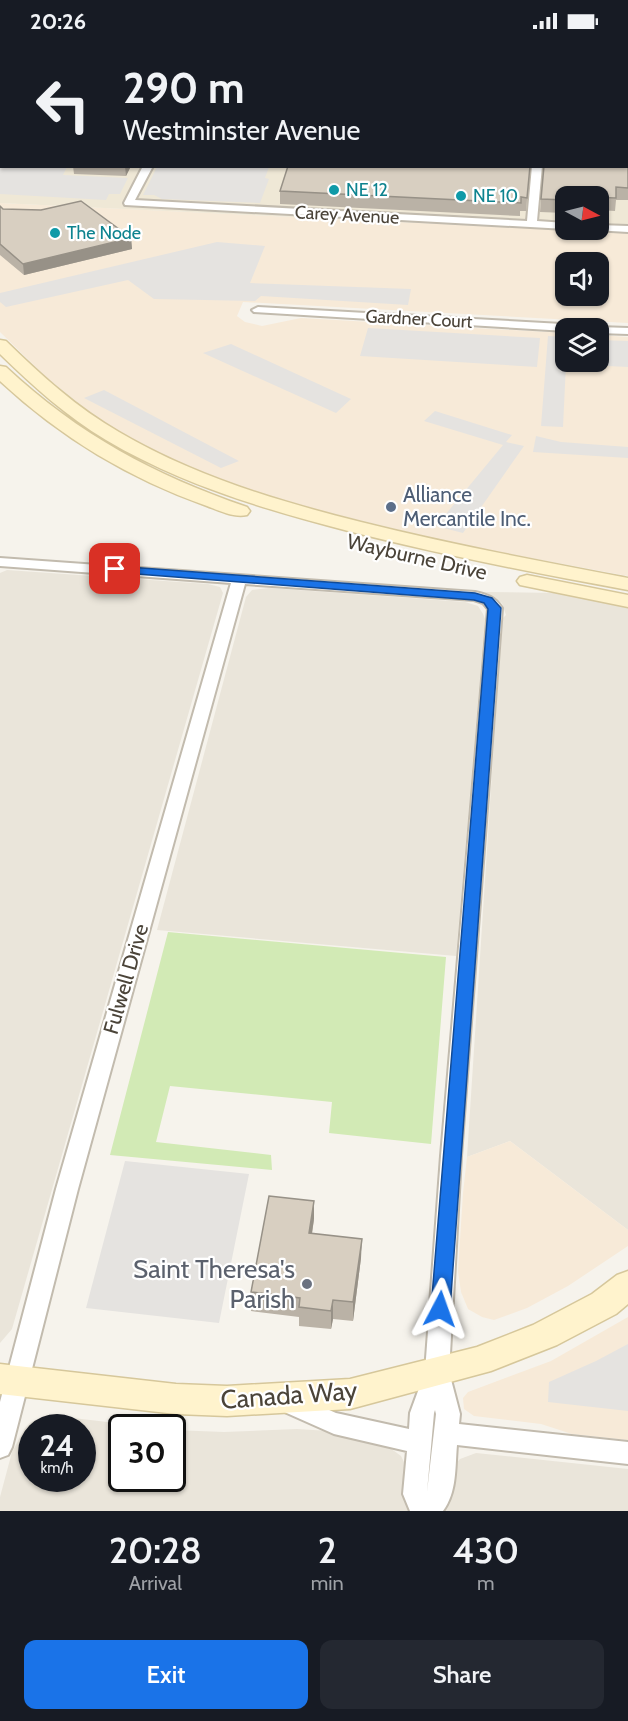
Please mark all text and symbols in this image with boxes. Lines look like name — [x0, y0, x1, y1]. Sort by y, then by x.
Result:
text: 20:26 — [30, 8, 86, 35]
text: 290 m — [123, 62, 244, 114]
icon: left — [24, 66, 102, 144]
text: Westminster Avenue — [123, 114, 360, 147]
place label: NE 12 — [346, 179, 388, 201]
marker: NE 12 — [327, 183, 341, 197]
place label: NE 10 — [473, 185, 518, 207]
north arrow — [555, 186, 609, 240]
map controls — [555, 186, 609, 372]
marker: NE 10 — [454, 189, 468, 203]
street label: Carey Avenue — [294, 201, 400, 229]
place label: The Node — [67, 222, 141, 244]
marker: The Node — [48, 226, 62, 240]
button: sound — [555, 252, 609, 306]
street label: Gardner Court — [365, 305, 473, 333]
button: layers — [555, 318, 609, 372]
place label: Alliance Mercantile Inc. — [403, 482, 531, 531]
marker: Alliance Mercantile Inc. — [384, 500, 398, 514]
street label: Wayburne Drive — [345, 528, 490, 585]
pin — [89, 543, 140, 594]
icon: arrive — [98, 552, 131, 585]
street label: Fulwell Drive — [98, 921, 153, 1037]
place label: Saint Theresa's Parish — [133, 1253, 295, 1315]
marker: Saint Theresa's Parish — [300, 1277, 314, 1291]
position arrow — [408, 1277, 472, 1341]
street label: Canada Way — [220, 1374, 358, 1416]
speed limit sign: 30 — [108, 1414, 186, 1492]
text: 24 — [40, 1427, 74, 1464]
text: km/h — [41, 1459, 73, 1477]
text: 20:28 — [109, 1528, 202, 1572]
text: 2 — [318, 1528, 337, 1572]
text: 430 — [453, 1528, 519, 1572]
text: Arrival — [129, 1571, 182, 1595]
text: min — [311, 1571, 344, 1595]
text: m — [477, 1571, 495, 1595]
button: Exit — [24, 1640, 308, 1709]
button: Share — [320, 1640, 604, 1709]

